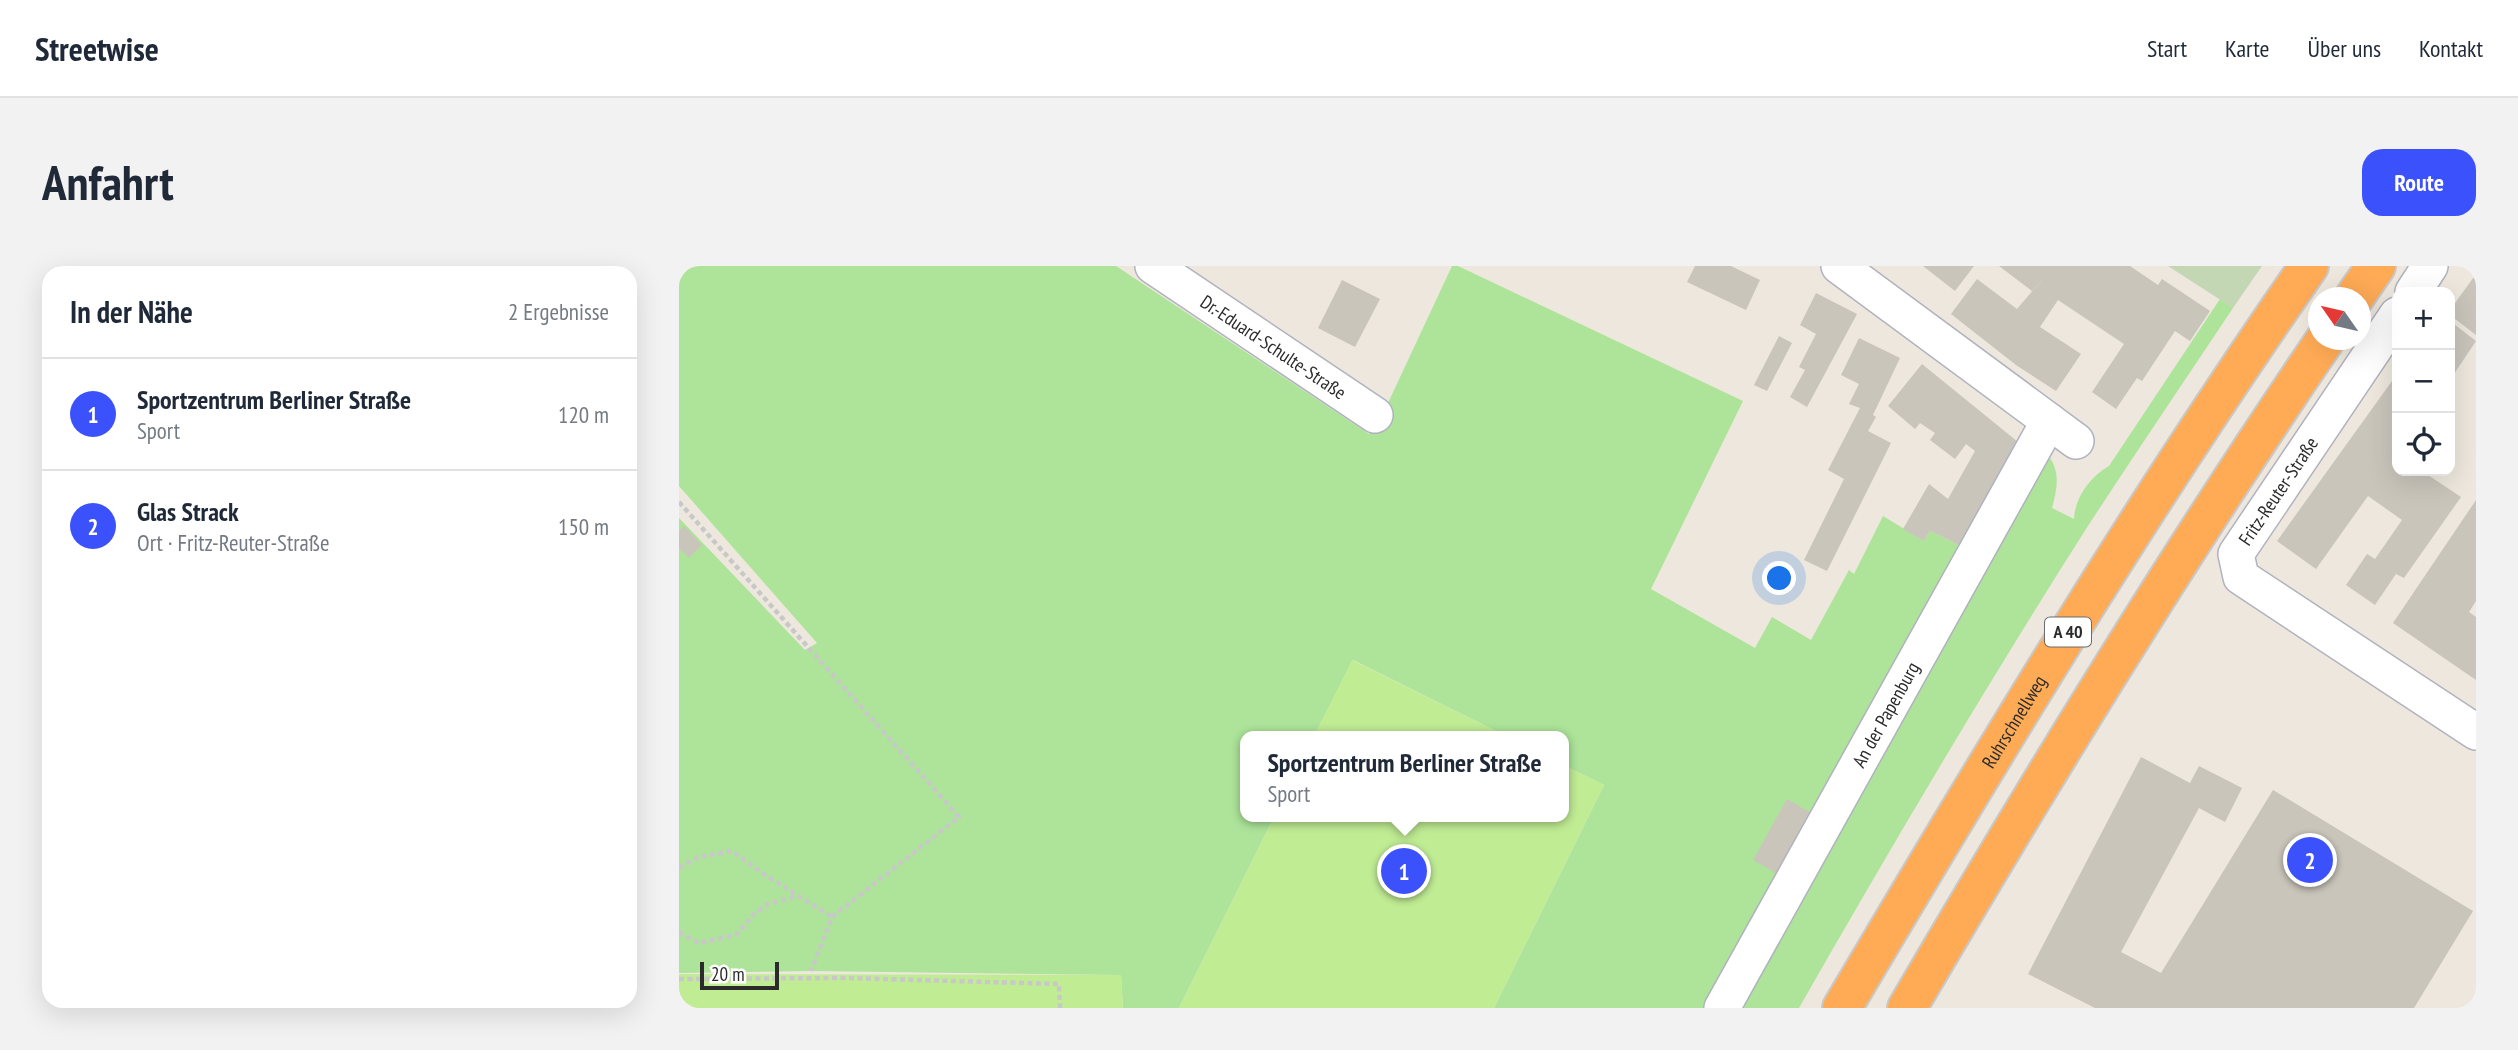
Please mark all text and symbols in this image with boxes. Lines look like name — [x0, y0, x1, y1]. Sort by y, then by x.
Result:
text: Streetwise — [35, 27, 159, 70]
text: Start — [2147, 33, 2187, 64]
text: Karte — [2225, 33, 2270, 64]
text: Über uns — [2308, 33, 2381, 64]
text: Kontakt — [2419, 33, 2483, 64]
button: Route — [2362, 149, 2476, 216]
text: Anfahrt — [42, 150, 174, 214]
north arrow — [2308, 287, 2371, 350]
map controls — [2392, 287, 2455, 476]
button: + — [2392, 287, 2455, 350]
street label: Dr.-Eduard-Schulte-Straße — [1196, 289, 1351, 404]
text: In der Nähe — [70, 292, 193, 331]
text: 2 Ergebnisse — [508, 297, 609, 326]
button: − — [2392, 350, 2455, 413]
text: Sportzentrum Berliner Straße — [137, 383, 411, 416]
text: 1 — [88, 400, 99, 429]
text: 120 m — [558, 400, 609, 429]
button: locate — [2392, 413, 2455, 476]
text: Sport — [137, 416, 180, 445]
street label: Fritz-Reuter-Straße — [2233, 432, 2323, 550]
text: Glas Strack — [137, 495, 239, 528]
text: 2 — [88, 512, 99, 541]
text: 150 m — [558, 512, 609, 541]
text: Ort · Fritz-Reuter-Straße — [137, 528, 329, 557]
your location — [1762, 561, 1796, 595]
road number: A 40 — [2045, 618, 2091, 646]
street label: An der Papenburg — [1847, 658, 1924, 771]
street label: Ruhrschnellweg — [1976, 671, 2051, 772]
popup — [1240, 731, 1569, 822]
text: Sportzentrum Berliner Straße — [1267, 746, 1542, 779]
text: Sport — [1267, 779, 1310, 808]
pin: 2 — [2287, 834, 2333, 886]
pin: 1 — [1381, 845, 1427, 897]
scale bar — [700, 959, 779, 991]
text: 20 m — [711, 962, 745, 986]

